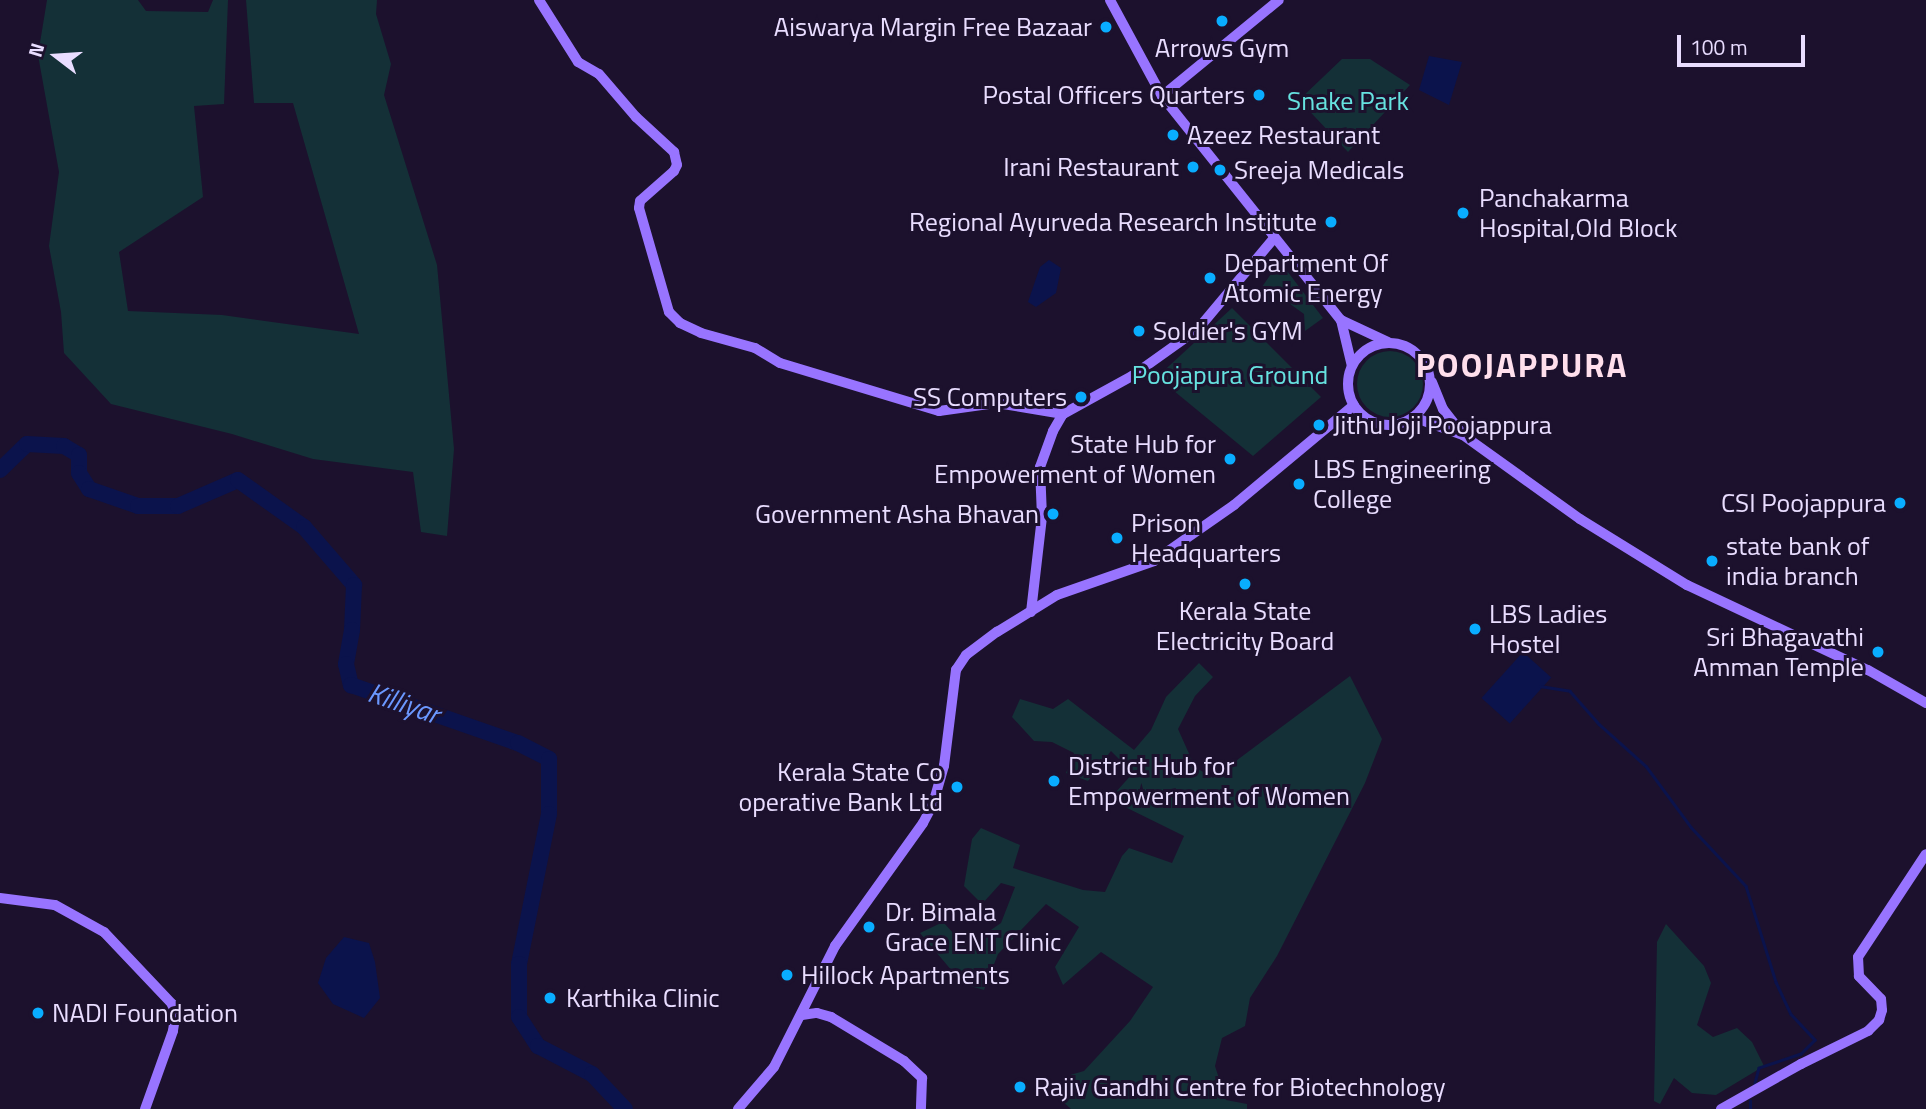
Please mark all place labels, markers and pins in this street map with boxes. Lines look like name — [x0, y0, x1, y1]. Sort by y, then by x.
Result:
place label: Aiswarya Margin Free Bazaar — [774, 11, 1092, 43]
marker: Arrows Gym — [1214, 13, 1230, 29]
marker: Aiswarya Margin Free Bazaar — [1098, 19, 1114, 35]
place label: Arrows Gym — [1155, 32, 1289, 64]
place label: Postal Officers Quarters — [982, 79, 1245, 111]
marker: Postal Officers Quarters — [1251, 87, 1267, 103]
place label: Azeez Restaurant — [1187, 119, 1380, 151]
marker: Azeez Restaurant — [1165, 127, 1181, 143]
place label: Irani Restaurant — [1003, 151, 1179, 183]
place label: Sreeja Medicals — [1234, 154, 1404, 186]
marker: Irani Restaurant — [1185, 159, 1201, 175]
marker: Sreeja Medicals — [1212, 162, 1228, 178]
place label: Panchakarma Hospital,Old Block — [1479, 182, 1677, 244]
marker: Panchakarma Hospital,Old Block — [1453, 203, 1473, 223]
place label: Regional Ayurveda Research Institute — [909, 206, 1317, 238]
marker: Regional Ayurveda Research Institute — [1323, 214, 1339, 230]
place label: Department Of Atomic Energy — [1224, 247, 1388, 308]
marker: Department Of Atomic Energy — [1202, 270, 1218, 286]
place label: Soldier's GYM — [1153, 315, 1303, 347]
marker: Soldier's GYM — [1131, 323, 1147, 339]
place label: SS Computers — [913, 381, 1067, 413]
marker: SS Computers — [1073, 389, 1089, 405]
place label: Jithu Joji Poojappura — [1333, 409, 1552, 441]
marker: Jithu Joji Poojappura — [1311, 417, 1327, 433]
place label: State Hub for Empowerment of Women — [934, 428, 1216, 490]
marker: State Hub for Empowerment of Women — [1222, 451, 1238, 467]
place label: LBS Engineering College — [1313, 453, 1491, 514]
marker: LBS Engineering College — [1291, 476, 1307, 492]
place label: CSI Poojappura — [1721, 487, 1886, 519]
marker: CSI Poojappura — [1892, 495, 1908, 511]
place label: Government Asha Bhavan — [755, 498, 1039, 530]
marker: Government Asha Bhavan — [1045, 506, 1061, 522]
place label: Prison Headquarters — [1131, 507, 1281, 568]
marker: Prison Headquarters — [1109, 530, 1125, 546]
place label: state bank of india branch — [1726, 530, 1869, 592]
marker: state bank of india branch — [1704, 553, 1720, 569]
marker: Kerala State Electricity Board — [1237, 576, 1253, 592]
place label: Kerala State Electricity Board — [1156, 595, 1334, 656]
place label: LBS Ladies Hostel — [1489, 598, 1607, 660]
marker: LBS Ladies Hostel — [1467, 621, 1483, 637]
place label: Sri Bhagavathi Amman Temple — [1693, 621, 1864, 682]
marker: Sri Bhagavathi Amman Temple — [1870, 644, 1886, 660]
place label: District Hub for Empowerment of Women — [1068, 750, 1350, 812]
place label: Kerala State Co operative Bank Ltd — [738, 756, 943, 818]
marker: District Hub for Empowerment of Women — [1046, 773, 1062, 789]
marker: Kerala State Co operative Bank Ltd — [949, 779, 965, 795]
place label: Dr. Bimala Grace ENT Clinic — [885, 896, 1061, 958]
marker: Dr. Bimala Grace ENT Clinic — [859, 917, 879, 937]
place label: Hillock Apartments — [801, 959, 1010, 991]
marker: Hillock Apartments — [779, 967, 795, 983]
place label: Karthika Clinic — [566, 982, 720, 1014]
marker: Karthika Clinic — [540, 988, 560, 1008]
place label: NADI Foundation — [52, 997, 238, 1029]
marker: NADI Foundation — [30, 1005, 46, 1021]
place label: Rajiv Gandhi Centre for Biotechnology — [1034, 1071, 1445, 1103]
marker: Rajiv Gandhi Centre for Biotechnology — [1012, 1079, 1028, 1095]

